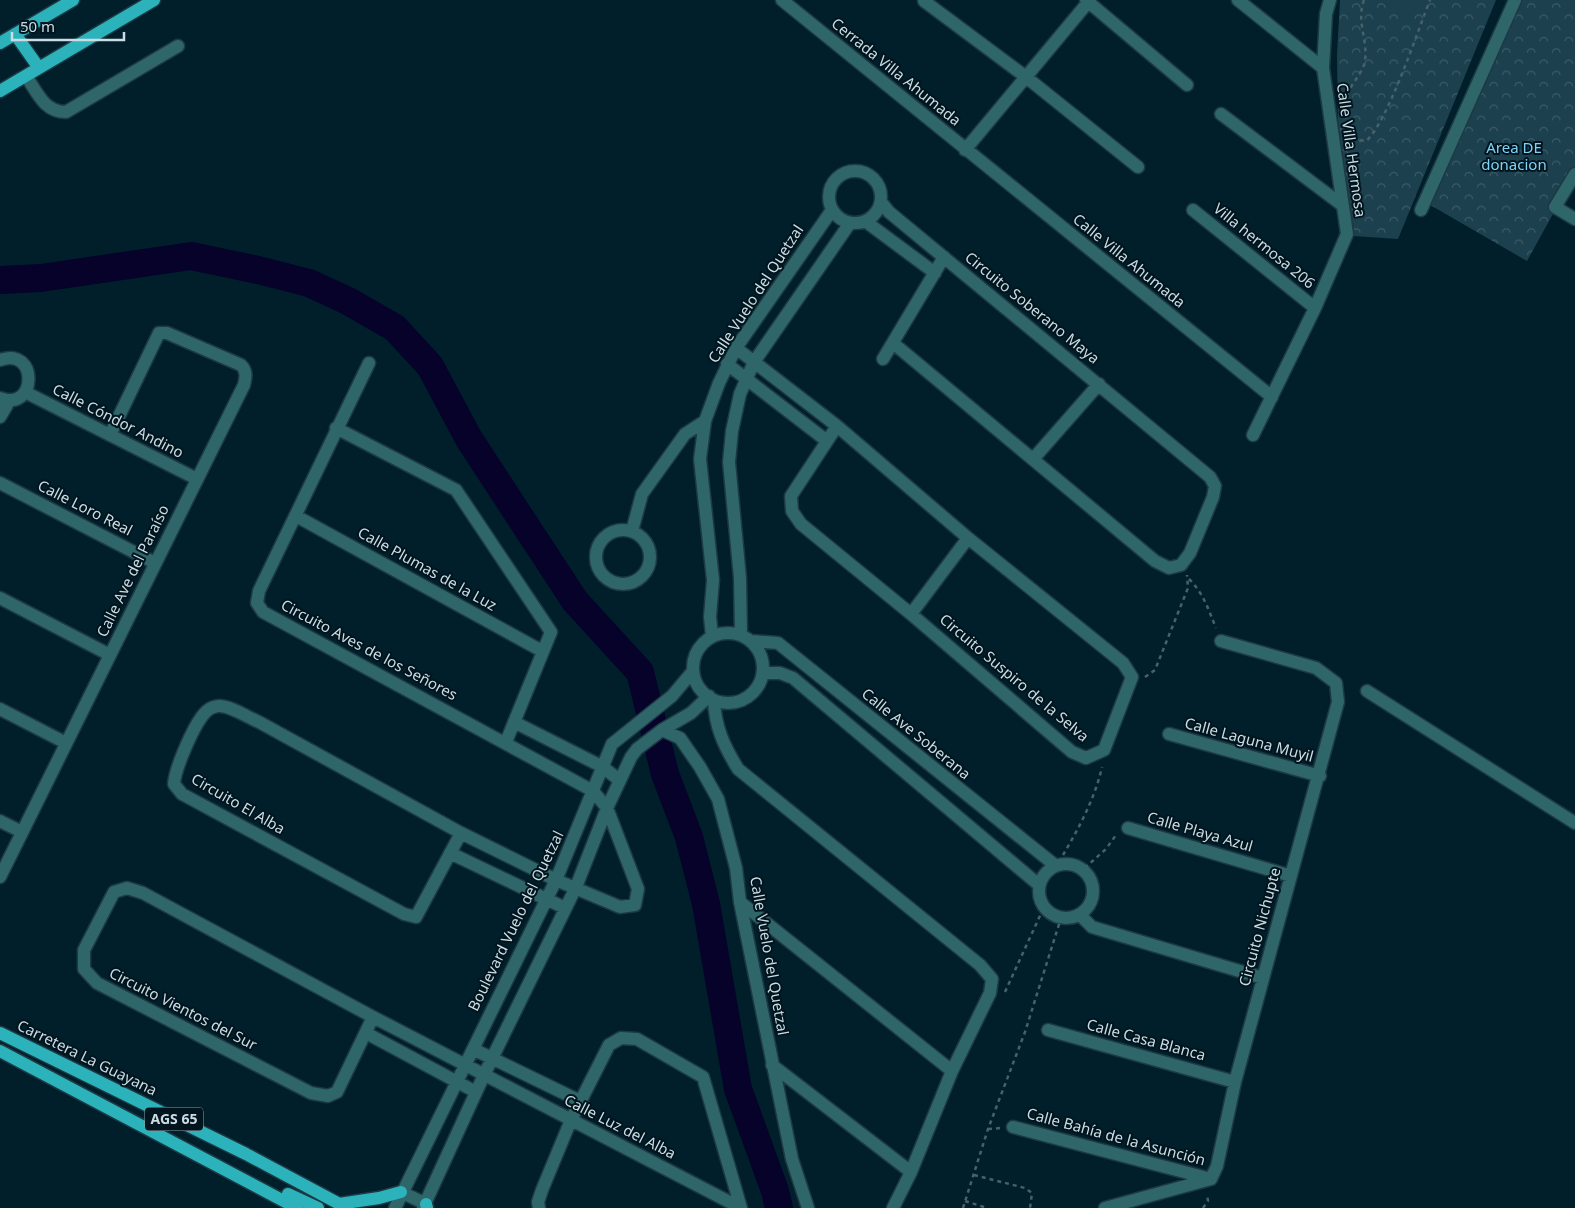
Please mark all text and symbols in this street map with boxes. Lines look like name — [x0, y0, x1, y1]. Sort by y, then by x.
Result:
scale bar — [12, 10, 125, 42]
street label: Cerrada Villa Ahumada — [828, 13, 966, 130]
text: 50 m — [20, 16, 55, 36]
street label: Calle Villa Hermosa — [1333, 81, 1371, 218]
park label: Area DE donacion — [1481, 137, 1547, 174]
street label: Villa hermosa 206 — [1210, 198, 1320, 292]
street label: Calle Villa Ahumada — [1069, 209, 1190, 312]
street label: Calle Vuelo del Quetzal — [703, 220, 807, 366]
street label: Circuito Soberano Maya — [961, 247, 1104, 368]
street label: Calle Cóndor Andino — [50, 378, 187, 462]
street label: Calle Loro Real — [35, 475, 136, 540]
street label: Calle Ave del Paraíso — [91, 501, 173, 640]
street label: Calle Plumas de la Luz — [355, 522, 500, 615]
street label: Circuito Aves de los Señores — [278, 594, 461, 704]
street label: Circuito Suspiro de la Selva — [936, 609, 1093, 746]
street label: Calle Ave Soberana — [858, 683, 975, 783]
street label: Calle Laguna Muyil — [1183, 712, 1316, 766]
street label: Circuito El Alba — [188, 768, 289, 838]
street label: Calle Playa Azul — [1145, 806, 1255, 856]
street label: Boulevard Vuelo del Quetzal — [463, 827, 568, 1014]
street label: Circuito Nichupte — [1234, 865, 1284, 988]
street label: Calle Vuelo del Quetzal — [746, 875, 794, 1037]
street label: Circuito Vientos del Sur — [106, 962, 261, 1054]
street label: Calle Casa Blanca — [1085, 1014, 1208, 1065]
street label: Carretera La Guayana — [14, 1015, 161, 1100]
street label: Calle Luz del Alba — [561, 1089, 680, 1163]
street label: Calle Bahía de la Asunción — [1025, 1103, 1208, 1170]
road number: AGS 65 — [145, 1108, 203, 1130]

